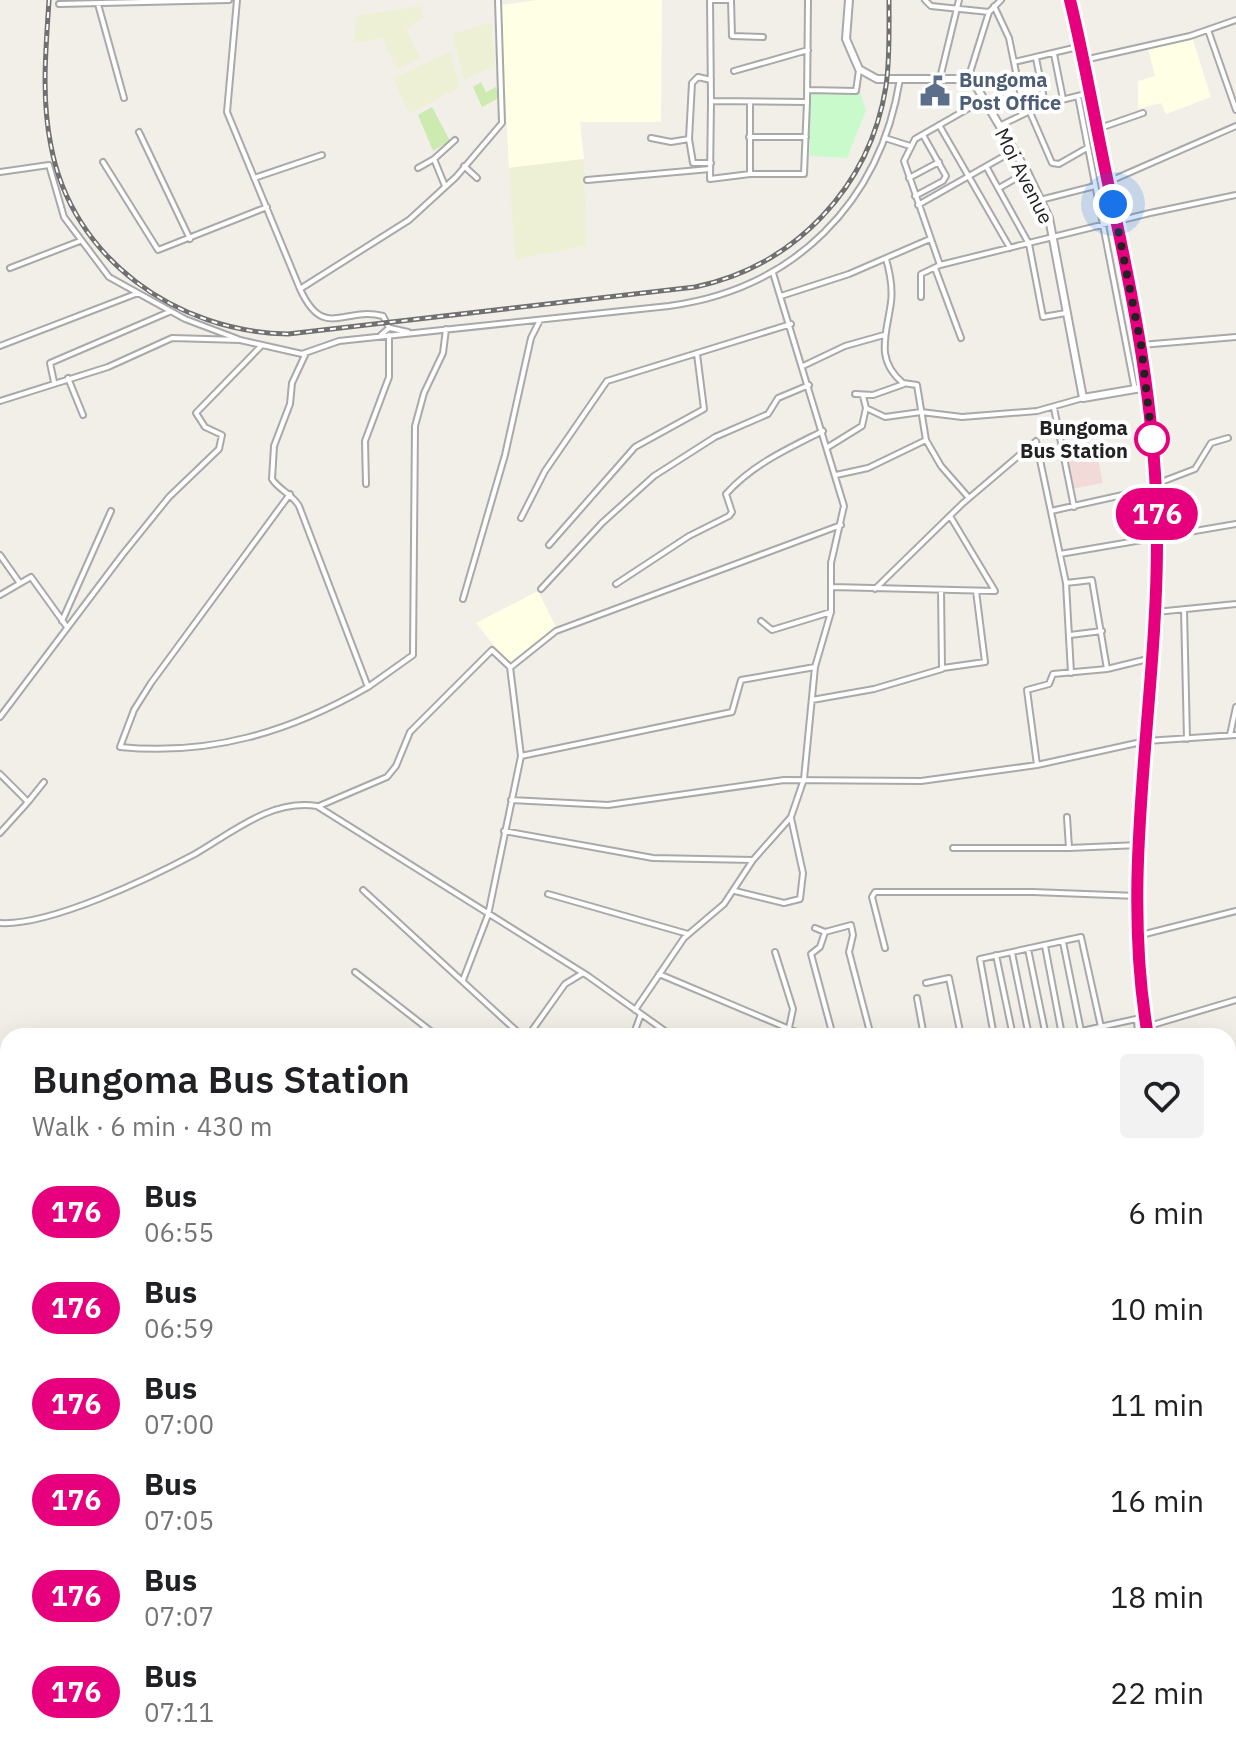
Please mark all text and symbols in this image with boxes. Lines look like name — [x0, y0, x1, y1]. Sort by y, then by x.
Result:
place label: Bungoma Post Office — [959, 66, 1061, 116]
public building icon: Bungoma Post Office — [918, 74, 952, 108]
street label: Moi Avenue — [989, 123, 1060, 228]
your location — [1093, 184, 1133, 224]
place label: Bungoma Bus Station — [1020, 414, 1128, 464]
marker: Bungoma Bus Station — [1135, 422, 1169, 456]
line badge: 176 — [1111, 488, 1203, 540]
text: 176 — [1132, 495, 1182, 532]
text: Bungoma Bus Station — [32, 1054, 410, 1103]
button: heart — [1120, 1054, 1204, 1138]
text: Walk · 6 min · 430 m — [32, 1109, 272, 1143]
text: Bus — [144, 1176, 197, 1215]
text: 176 — [51, 1193, 101, 1230]
text: 6 min — [1128, 1193, 1204, 1232]
text: 06:55 — [144, 1215, 214, 1249]
text: Bus — [144, 1272, 197, 1311]
text: 176 — [51, 1289, 101, 1326]
text: 10 min — [1110, 1289, 1204, 1328]
text: 06:59 — [144, 1311, 214, 1345]
text: Bus — [144, 1368, 197, 1407]
text: 176 — [51, 1385, 101, 1422]
text: 11 min — [1110, 1385, 1204, 1424]
text: 07:00 — [144, 1407, 214, 1441]
text: Bus — [144, 1464, 197, 1503]
text: 176 — [51, 1481, 101, 1518]
text: 16 min — [1110, 1481, 1204, 1520]
text: 07:05 — [144, 1503, 214, 1537]
text: Bus — [144, 1560, 197, 1599]
text: 176 — [51, 1577, 101, 1614]
text: 18 min — [1110, 1577, 1204, 1616]
text: 07:07 — [144, 1599, 214, 1633]
text: Bus — [144, 1656, 197, 1695]
text: 176 — [51, 1673, 101, 1710]
text: 22 min — [1110, 1673, 1204, 1712]
text: 07:11 — [144, 1695, 214, 1729]

